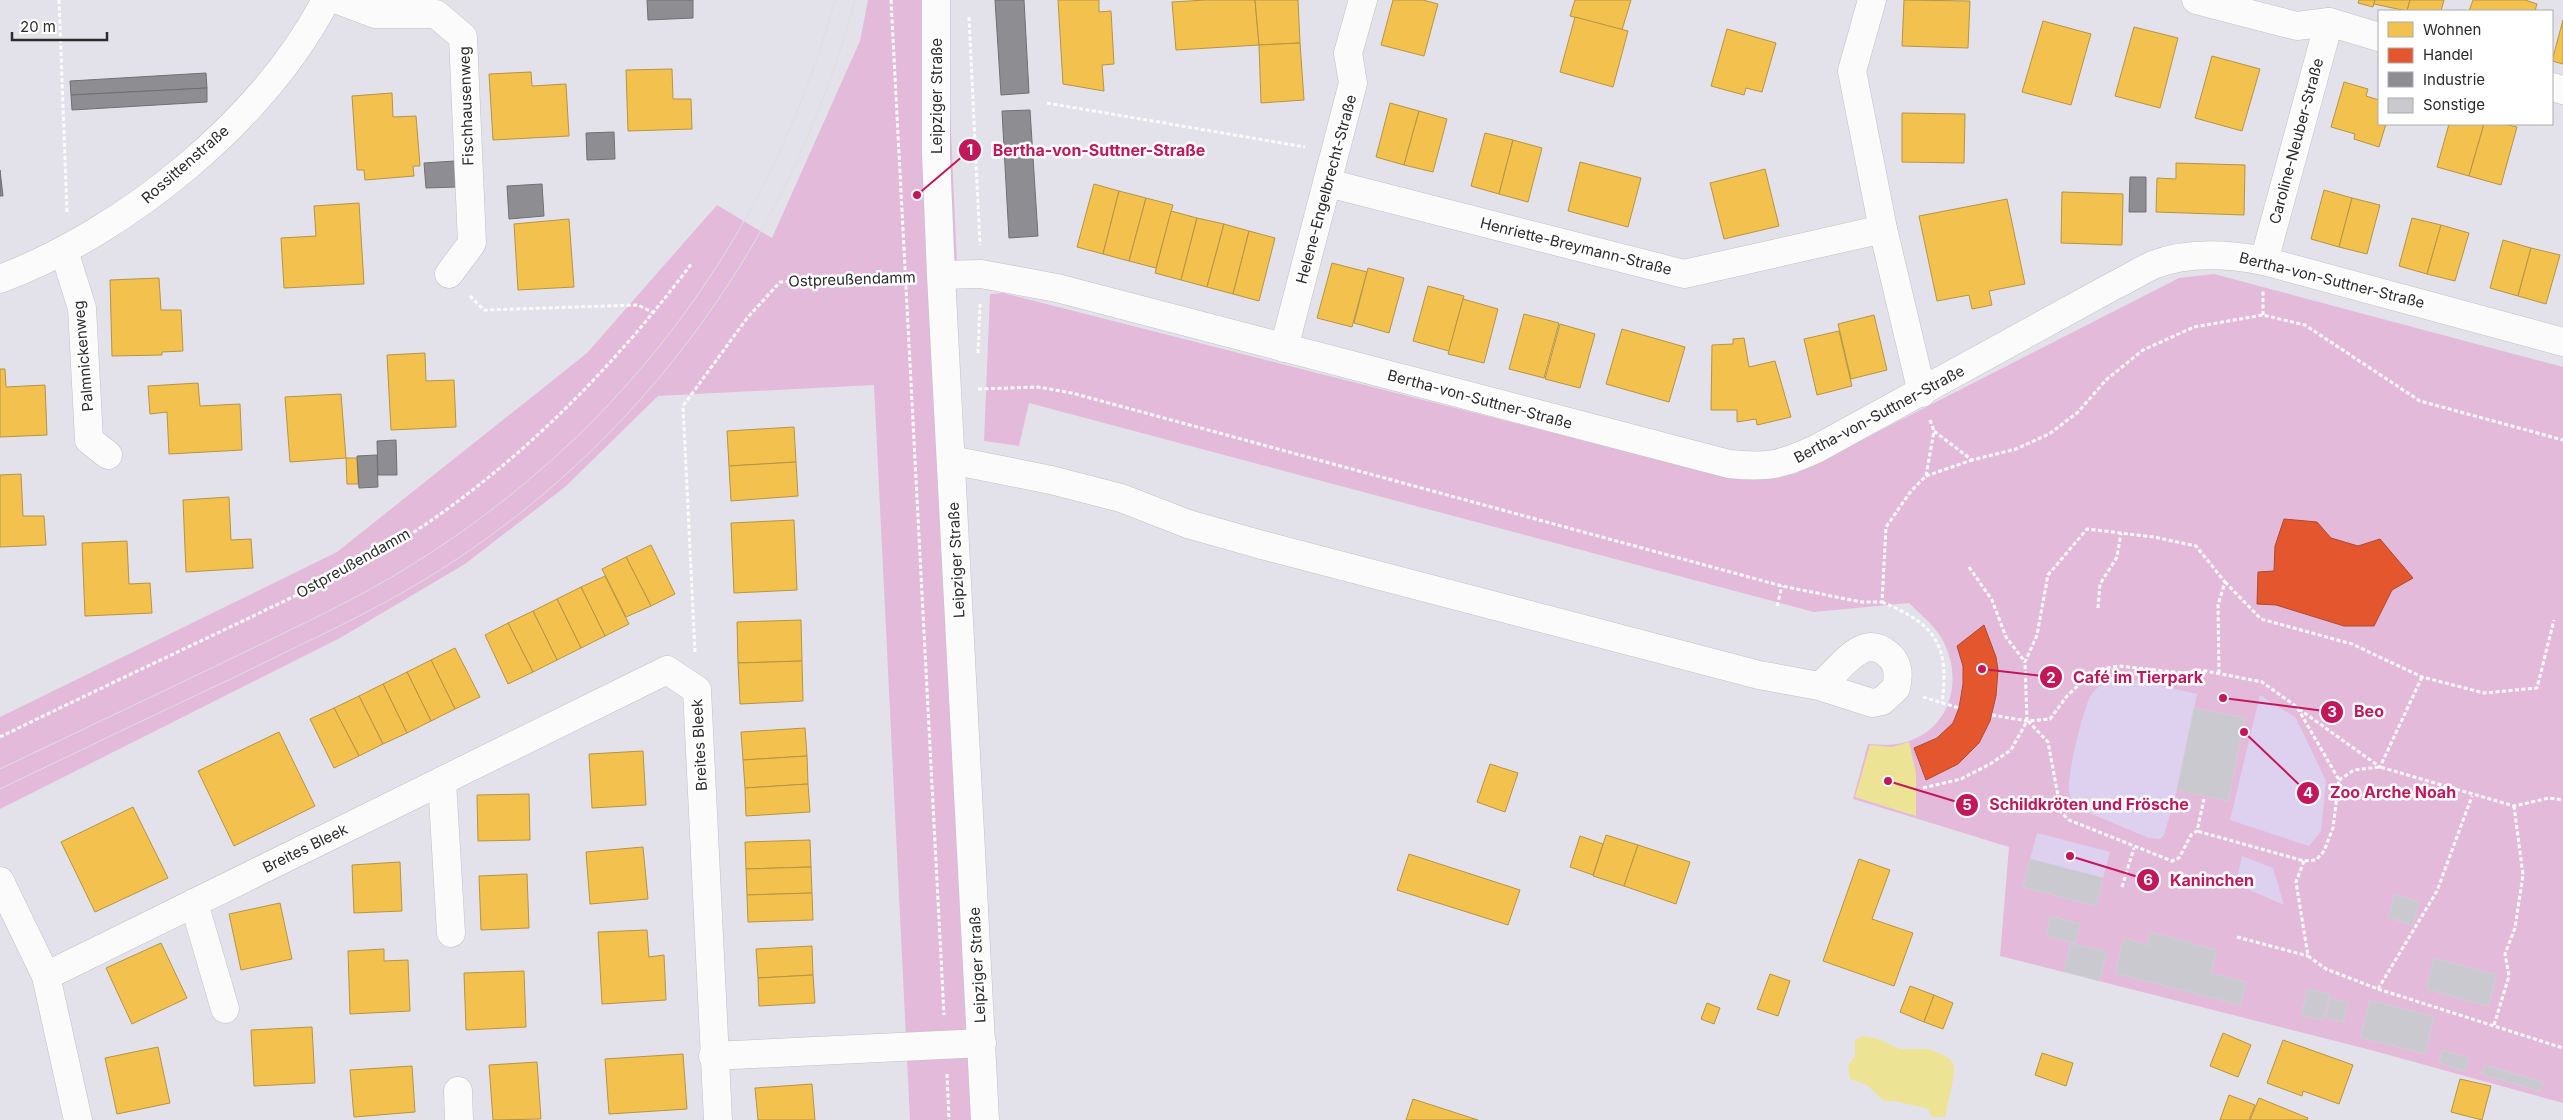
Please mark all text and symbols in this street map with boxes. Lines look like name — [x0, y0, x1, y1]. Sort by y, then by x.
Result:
scale bar — [12, 10, 108, 42]
legend — [2378, 10, 2553, 125]
text: 20 m — [20, 17, 56, 36]
text: Wohnen — [2423, 20, 2481, 39]
street label: Leipziger Straße — [927, 38, 946, 154]
text: Handel — [2423, 45, 2473, 64]
street label: Fischhausenweg — [454, 46, 478, 166]
street label: Caroline-Neuber-Straße — [2265, 56, 2327, 226]
text: Industrie — [2423, 70, 2485, 89]
street label: Helene-Engelbrecht-Straße — [1292, 92, 1360, 286]
text: Sonstige — [2423, 95, 2485, 114]
street label: Rossittenstraße — [137, 121, 233, 207]
callout: Bertha-von-Suttner-Straße — [957, 135, 1215, 166]
text: 1 — [967, 140, 973, 159]
text: Bertha-von-Suttner-Straße — [993, 140, 1205, 160]
street label: Henriette-Breymann-Straße — [1478, 213, 1674, 279]
street label: Bertha-von-Suttner-Straße — [2237, 248, 2427, 312]
street label: Ostpreußendamm — [788, 267, 916, 291]
street label: Palmnickenweg — [69, 300, 97, 412]
street label: Bertha-von-Suttner-Straße — [1790, 361, 1968, 467]
street label: Bertha-von-Suttner-Straße — [1386, 365, 1574, 433]
street label: Leipziger Straße — [943, 502, 969, 618]
street label: Ostpreußendamm — [293, 524, 413, 602]
callout: Café im Tierpark — [2038, 662, 2213, 693]
text: Café im Tierpark — [2073, 667, 2204, 687]
text: 2 — [2046, 668, 2056, 687]
callout: Beo — [2319, 696, 2394, 727]
street label: Breites Bleek — [687, 698, 711, 792]
text: Beo — [2354, 701, 2384, 721]
text: 3 — [2327, 702, 2337, 721]
callout: Zoo Arche Noah — [2295, 777, 2466, 808]
text: Zoo Arche Noah — [2330, 782, 2456, 802]
text: 4 — [2303, 783, 2313, 802]
callout: Schildkröten und Frösche — [1955, 789, 2199, 820]
text: Schildkröten und Frösche — [1989, 794, 2189, 814]
text: 5 — [1962, 795, 1972, 814]
street label: Breites Bleek — [259, 819, 351, 877]
callout: Kaninchen — [2135, 864, 2264, 895]
text: 6 — [2143, 870, 2153, 889]
text: Kaninchen — [2170, 870, 2254, 890]
street label: Leipziger Straße — [964, 907, 990, 1023]

